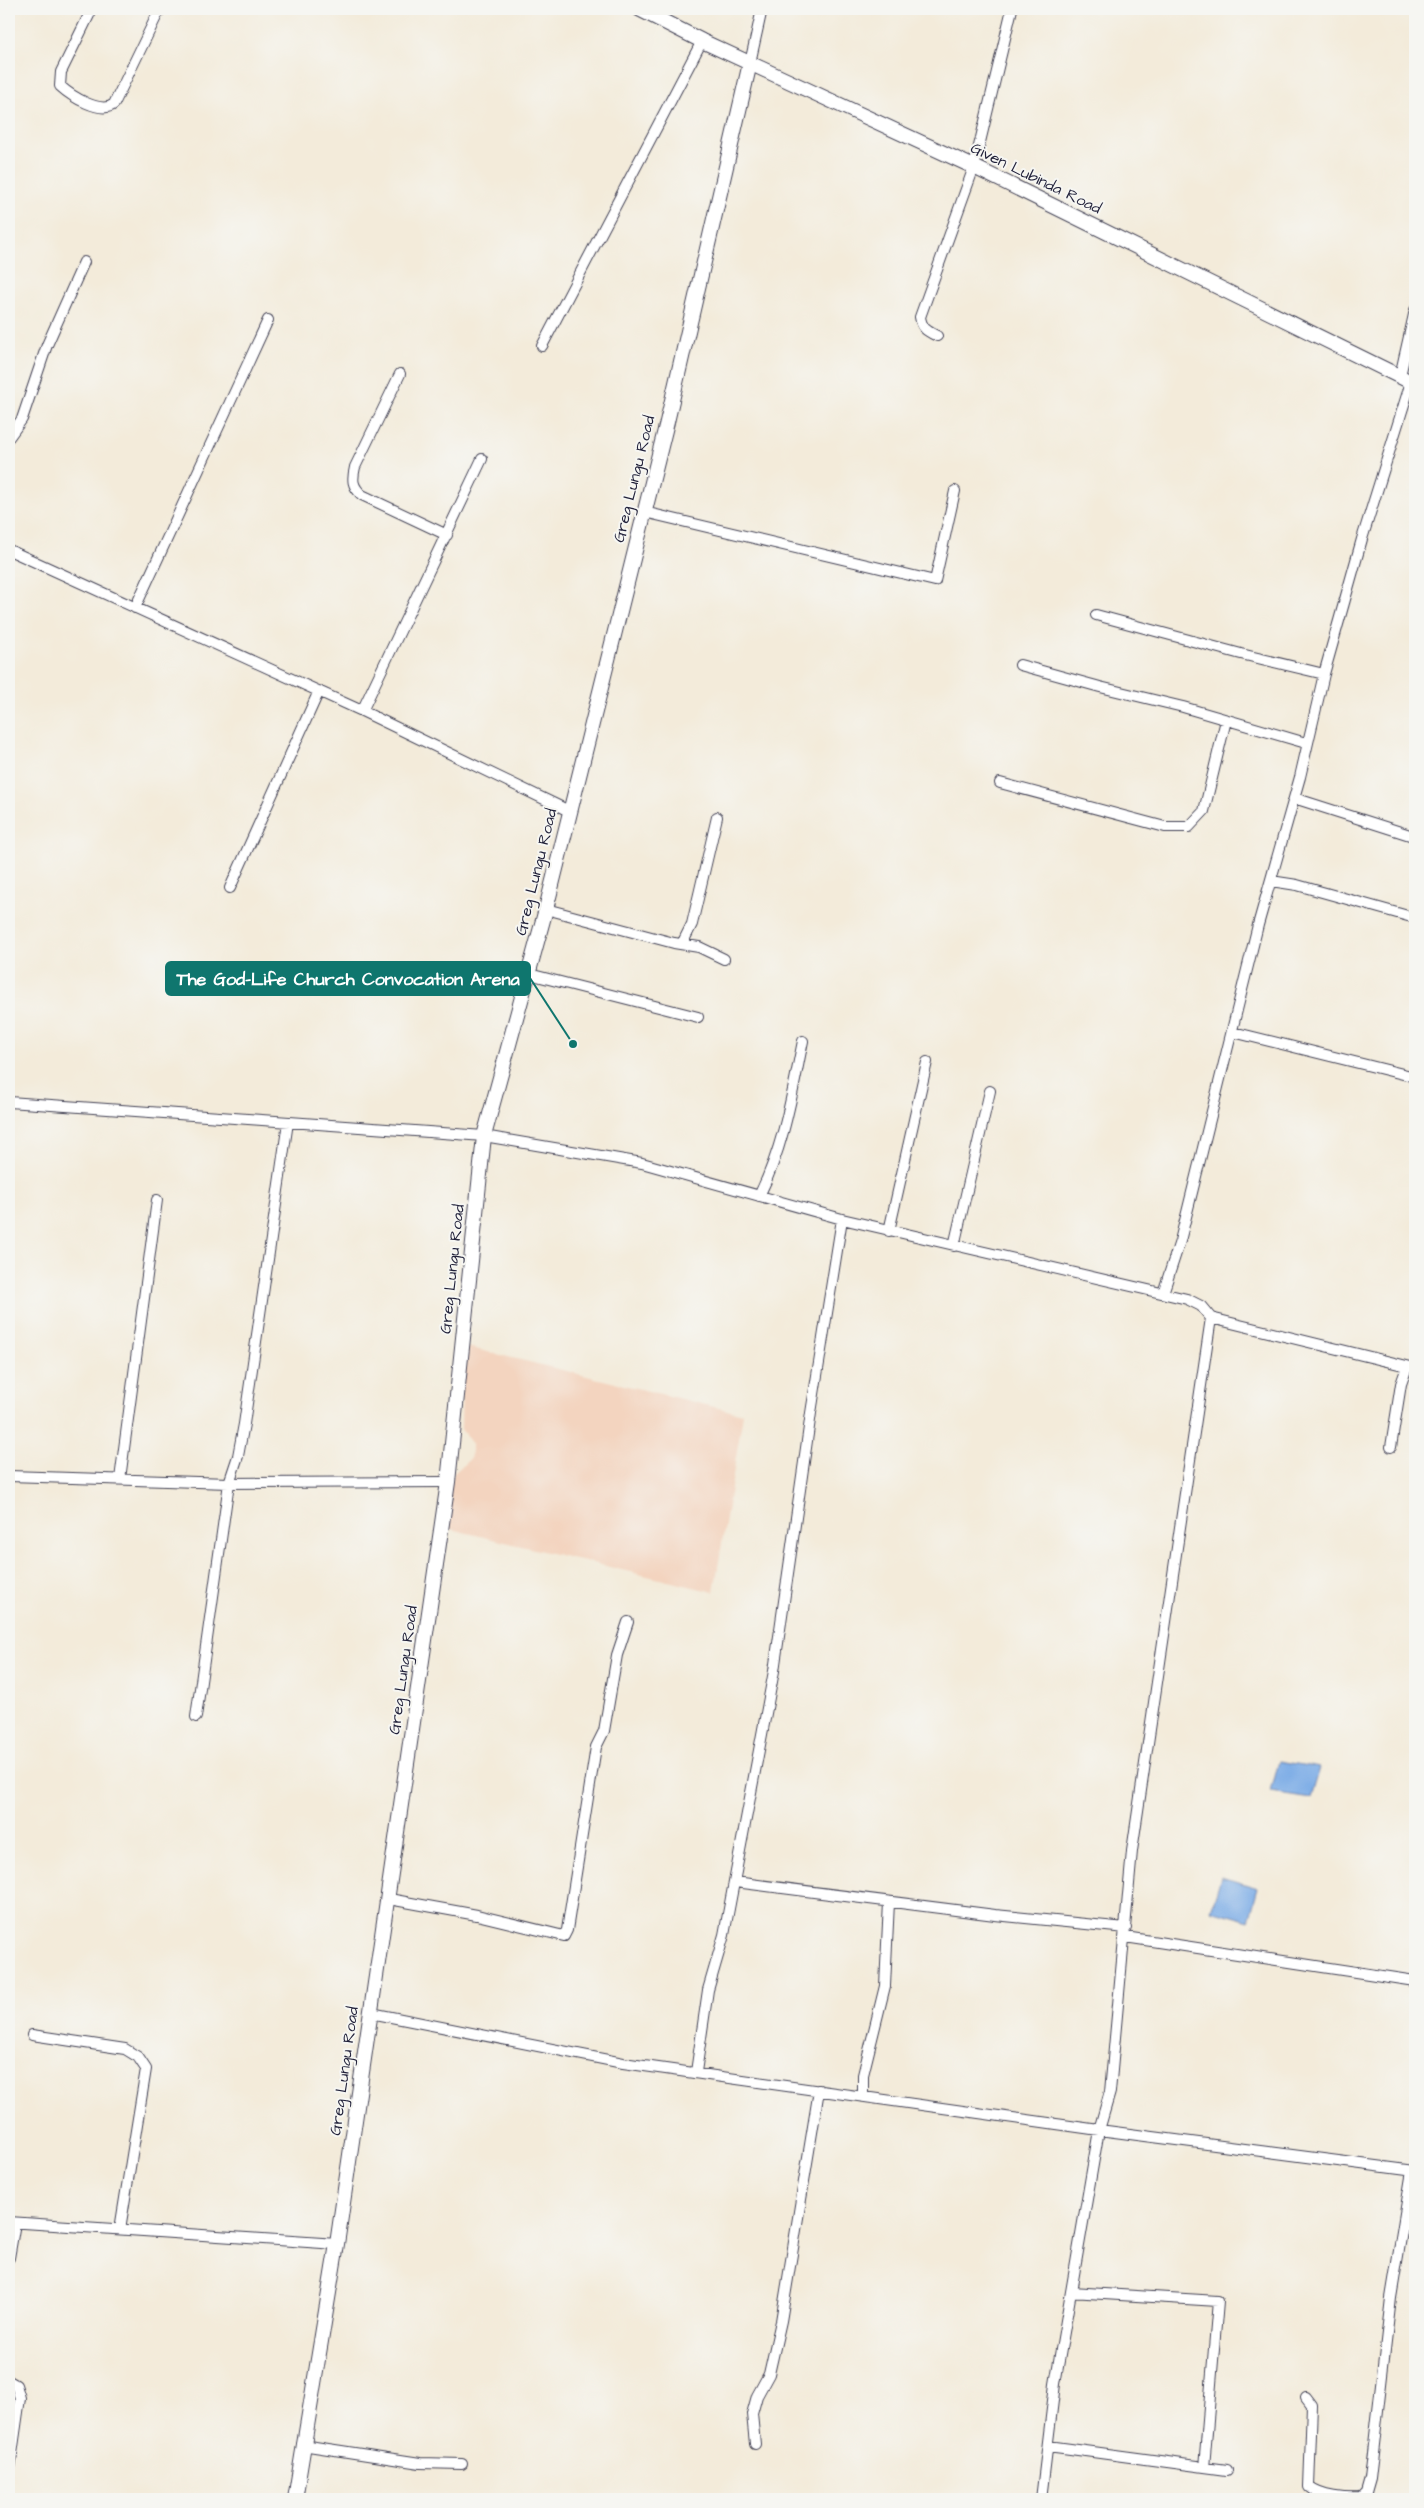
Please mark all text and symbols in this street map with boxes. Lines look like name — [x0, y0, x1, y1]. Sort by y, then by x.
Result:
street label: Given Lubinda Road — [967, 137, 1105, 219]
street label: Greg Lungu Road — [608, 413, 661, 545]
street label: Greg Lungu Road — [510, 806, 563, 938]
callout: The God-Life Church Convocation Arena — [166, 962, 530, 995]
text: The God-Life Church Convocation Arena — [175, 967, 520, 992]
street label: Greg Lungu Road — [434, 1203, 471, 1335]
street label: Greg Lungu Road — [383, 1604, 424, 1736]
street label: Greg Lungu Road — [324, 2005, 365, 2137]

